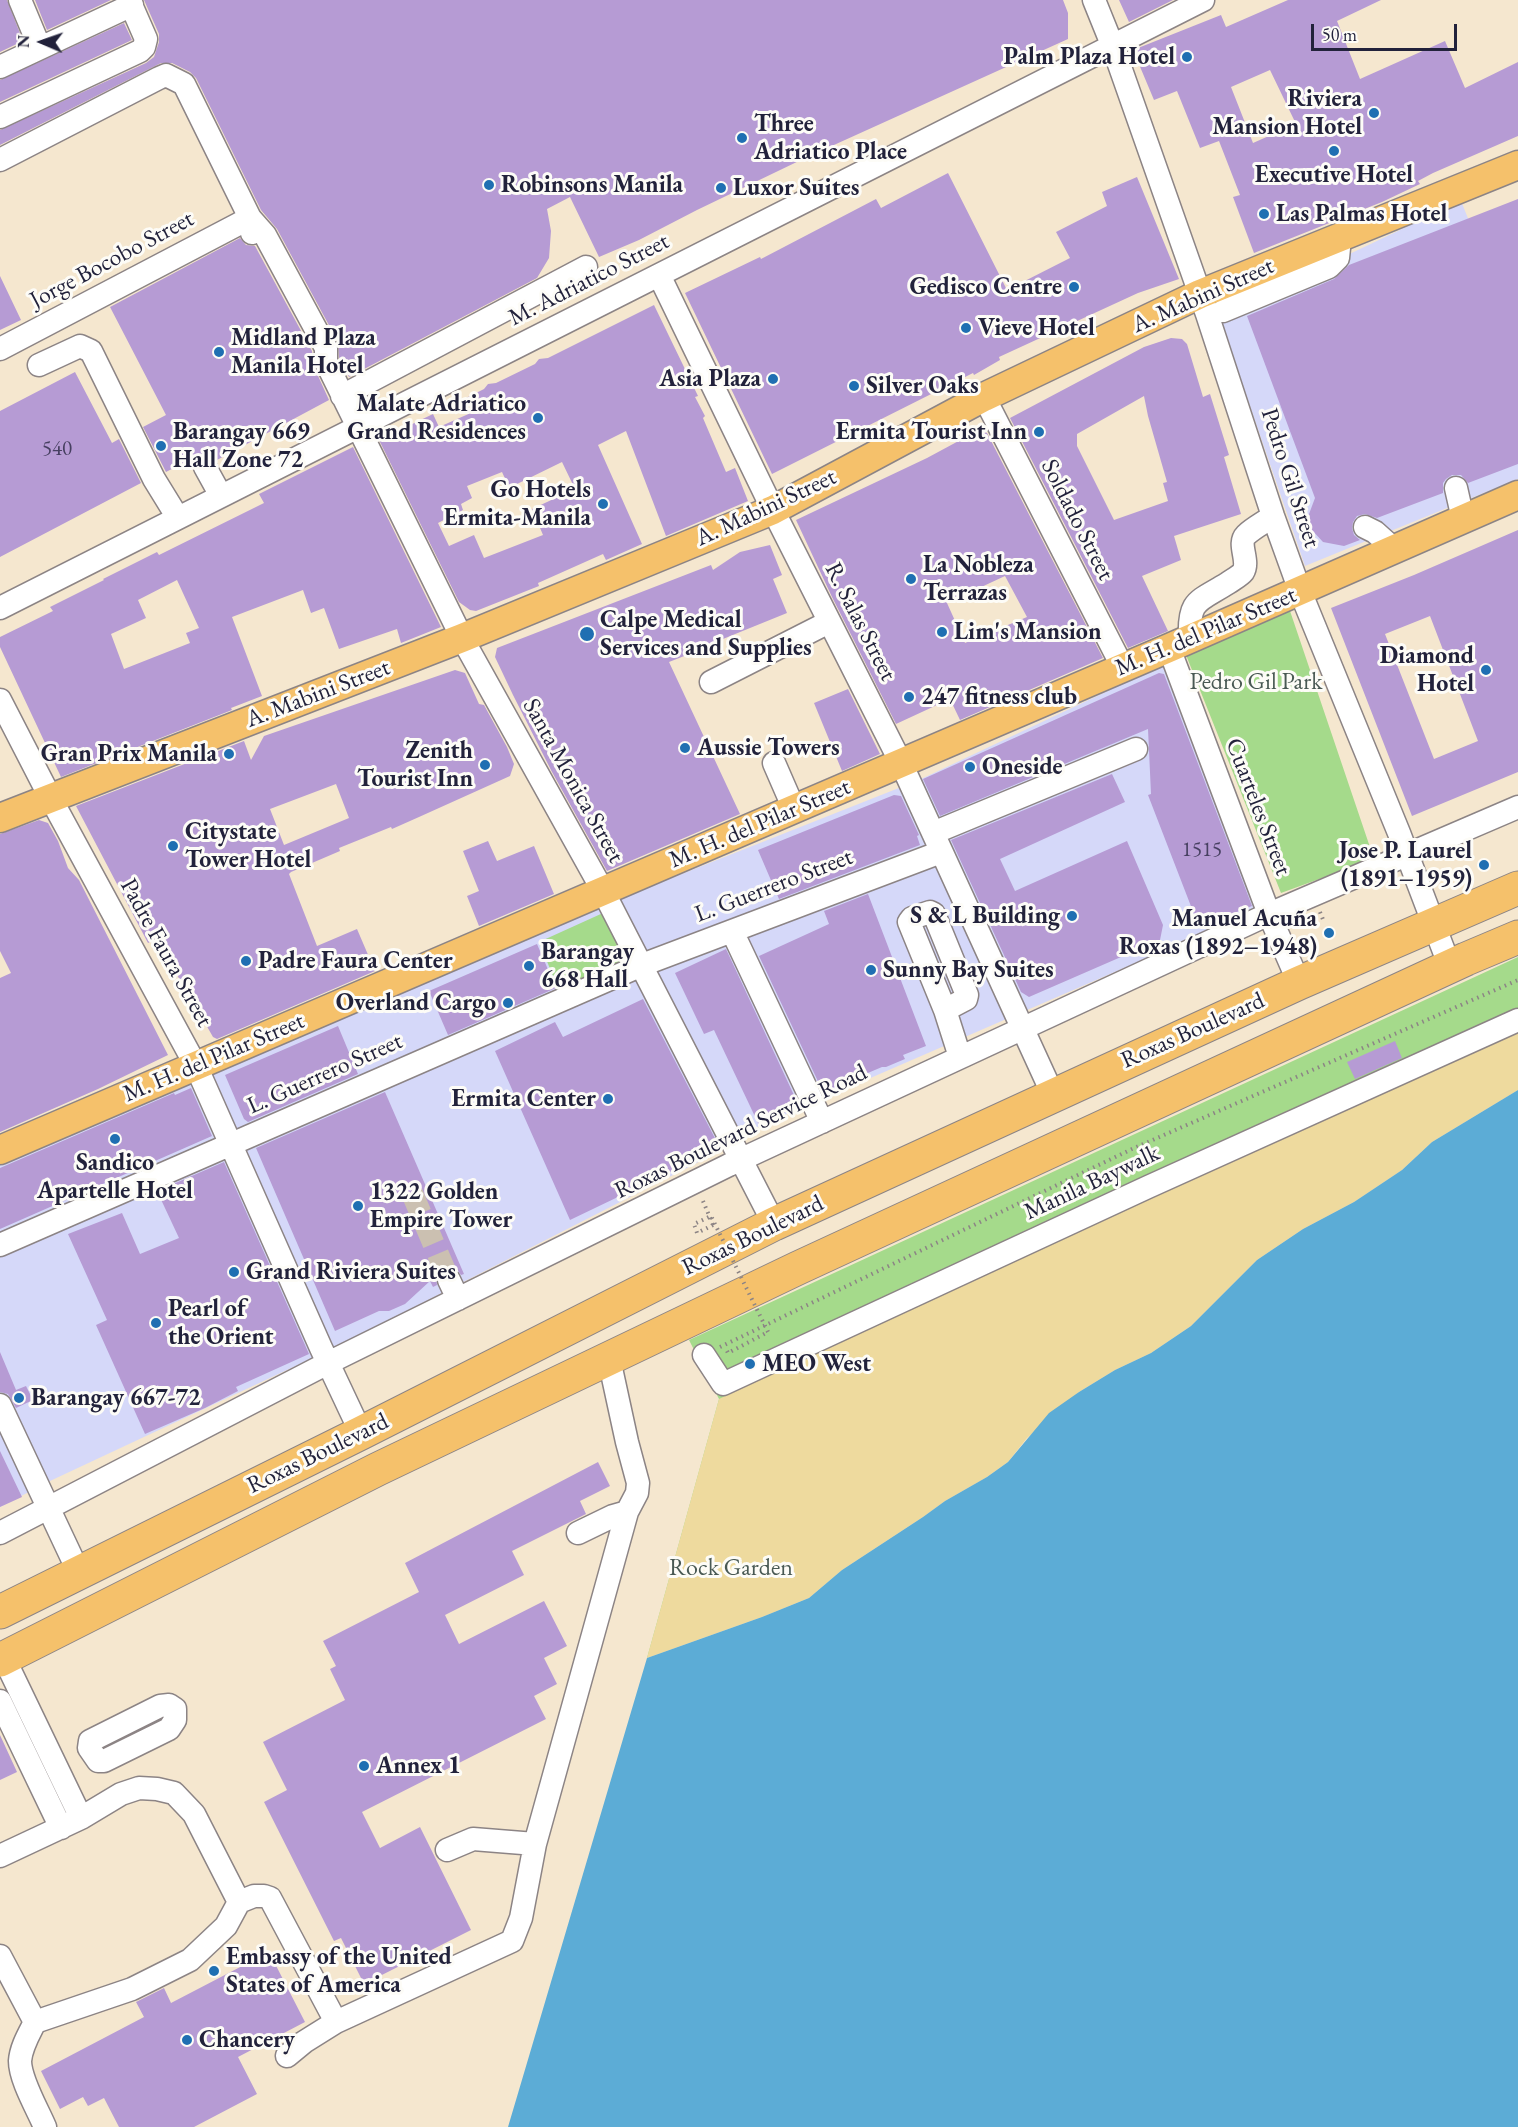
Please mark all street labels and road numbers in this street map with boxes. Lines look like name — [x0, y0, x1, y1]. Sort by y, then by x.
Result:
street label: Jorge Bocobo Street — [25, 205, 199, 315]
street label: M. Adriatico Street — [504, 227, 674, 333]
street label: A. Mabini Street — [1128, 252, 1278, 340]
street label: Pedro Gil Street — [1254, 405, 1326, 551]
street label: Soldado Street — [1034, 455, 1120, 585]
street label: A. Mabini Street — [691, 463, 841, 553]
street label: R. Salas Street — [818, 558, 902, 686]
street label: M. H. del Pilar Street — [1111, 581, 1301, 683]
street label: A. Mabini Street — [242, 653, 394, 735]
street label: Santa Monica Street — [516, 694, 630, 868]
street label: Cuarteles Street — [1219, 734, 1297, 880]
street label: M. H. del Pilar Street — [665, 773, 855, 875]
street label: L. Guerrero Street — [691, 843, 857, 929]
street label: Padre Faura Street — [113, 874, 219, 1032]
street label: Roxas Boulevard — [1117, 987, 1269, 1075]
street label: M. H. del Pilar Street — [119, 1007, 309, 1109]
street label: L. Guerrero Street — [243, 1027, 407, 1121]
street label: Roxas Boulevard Service Road — [610, 1058, 872, 1206]
street label: Manila Baywalk — [1020, 1139, 1164, 1227]
street label: Roxas Boulevard — [678, 1189, 828, 1283]
street label: Roxas Boulevard — [243, 1407, 393, 1501]

